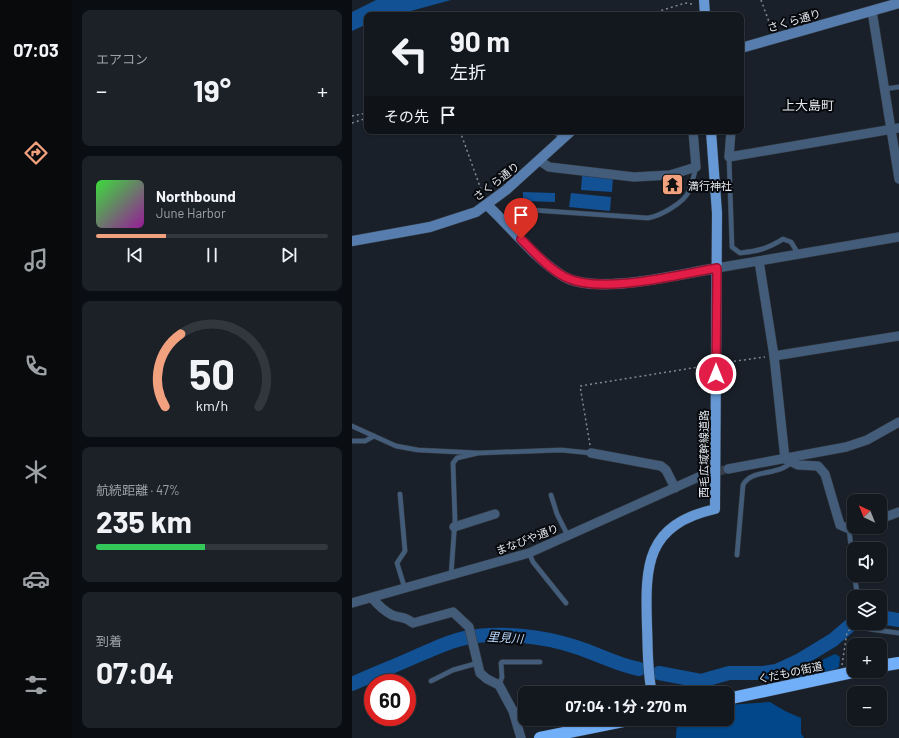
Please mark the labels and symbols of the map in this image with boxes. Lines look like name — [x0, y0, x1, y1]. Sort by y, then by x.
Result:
street label: さくら通り — [766, 6, 822, 34]
district label: 上大島町 — [782, 97, 834, 113]
street label: さくら通り — [470, 159, 522, 203]
temple icon: 満行神社 — [659, 172, 685, 198]
place label: 満行神社 — [688, 179, 732, 192]
pin — [504, 198, 538, 239]
position arrow — [695, 353, 737, 395]
street label: 西毛広域幹線道路 — [697, 410, 710, 498]
north arrow — [847, 494, 887, 534]
street label: まなびや通り — [494, 521, 560, 557]
water label: 里見川 — [487, 629, 525, 645]
street label: くだもの街道 — [756, 659, 824, 685]
speed limit sign: 60 — [364, 674, 416, 726]

